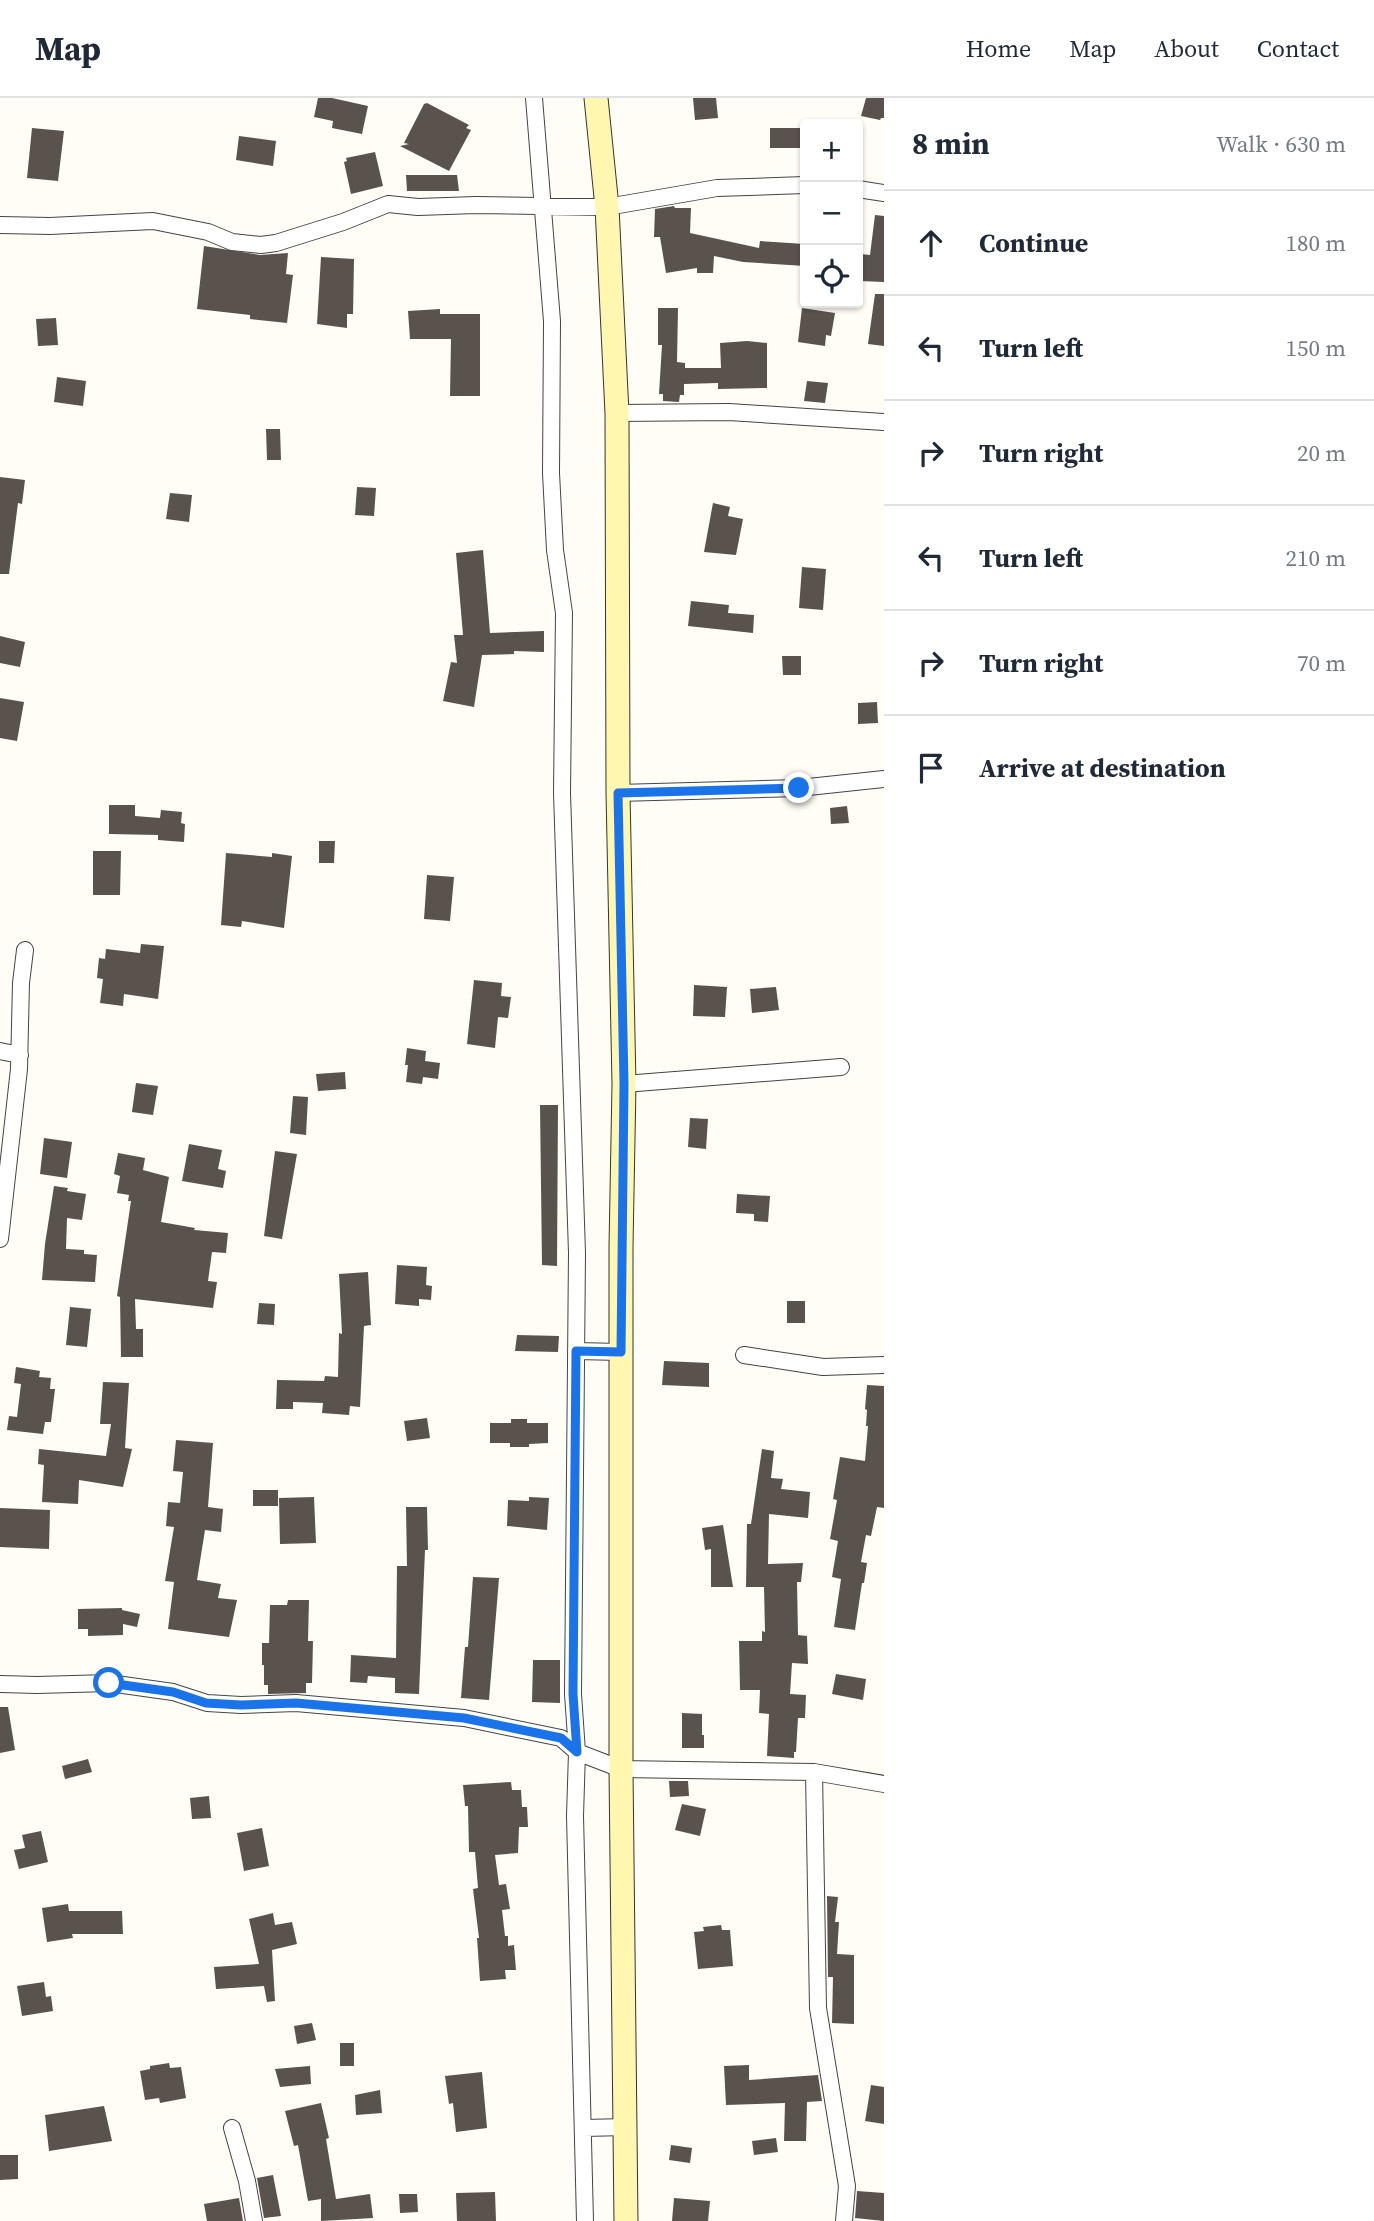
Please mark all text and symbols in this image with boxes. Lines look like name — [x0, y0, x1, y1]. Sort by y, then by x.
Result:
text: Map — [35, 26, 101, 71]
text: Home — [966, 32, 1031, 65]
text: Map — [1069, 32, 1116, 65]
text: About — [1154, 32, 1219, 65]
text: Contact — [1257, 32, 1339, 65]
map controls — [800, 119, 863, 308]
button: + — [800, 119, 863, 182]
text: 8 min — [912, 123, 990, 164]
text: Walk · 630 m — [1216, 128, 1346, 160]
button: − — [800, 182, 863, 245]
icon: ahead — [912, 224, 950, 262]
text: Continue — [979, 225, 1088, 261]
text: 180 m — [1285, 227, 1346, 259]
button: locate — [800, 245, 863, 308]
icon: left — [912, 329, 950, 367]
text: Turn left — [979, 330, 1083, 366]
text: 150 m — [1285, 332, 1346, 364]
icon: right — [912, 434, 950, 472]
text: Turn right — [979, 435, 1103, 471]
text: 20 m — [1297, 437, 1346, 469]
icon: left — [912, 539, 950, 577]
text: Turn left — [979, 540, 1083, 576]
text: 210 m — [1285, 542, 1346, 574]
icon: right — [912, 644, 950, 682]
text: Turn right — [979, 645, 1103, 681]
text: 70 m — [1297, 647, 1346, 679]
icon: arrive — [912, 749, 950, 787]
text: Arrive at destination — [979, 750, 1226, 786]
route end — [783, 772, 814, 803]
route start — [93, 1667, 124, 1698]

